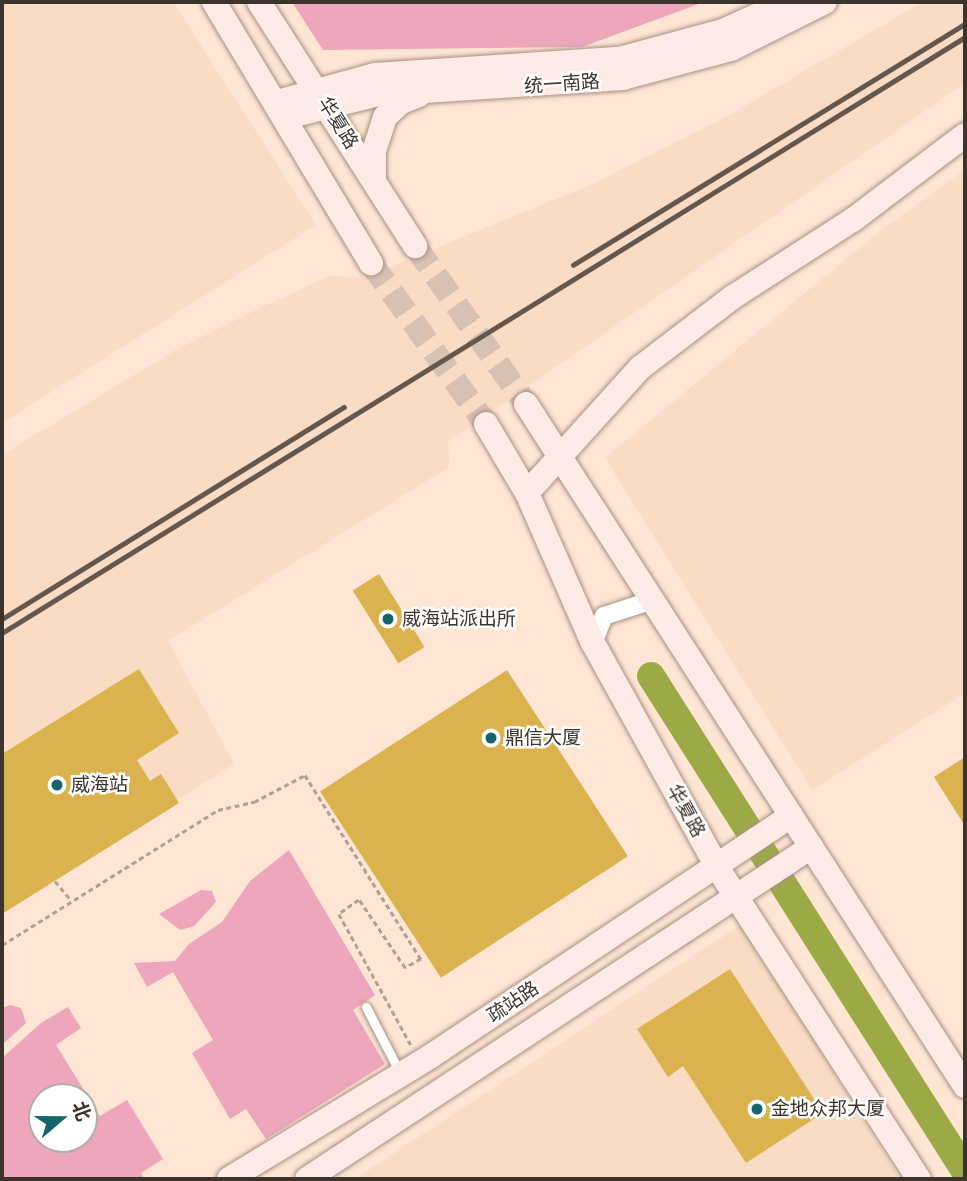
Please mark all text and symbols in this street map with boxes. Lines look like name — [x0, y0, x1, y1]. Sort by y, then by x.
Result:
street label: 统一南路 — [523, 70, 601, 98]
street label: 华夏路 — [313, 93, 363, 153]
place label: 威海站派出所 — [402, 608, 516, 630]
marker: 威海站派出所 — [380, 611, 396, 627]
place label: 鼎信大厦 — [505, 727, 581, 749]
marker: 鼎信大厦 — [483, 730, 499, 746]
place label: 威海站 — [71, 774, 128, 796]
marker: 威海站 — [49, 777, 65, 793]
street label: 华夏路 — [662, 781, 710, 841]
street label: 疏站路 — [483, 977, 543, 1027]
north arrow — [28, 1083, 98, 1153]
place label: 金地众邦大厦 — [771, 1098, 885, 1120]
text: 北 — [68, 1099, 94, 1124]
marker: 金地众邦大厦 — [749, 1101, 765, 1117]

